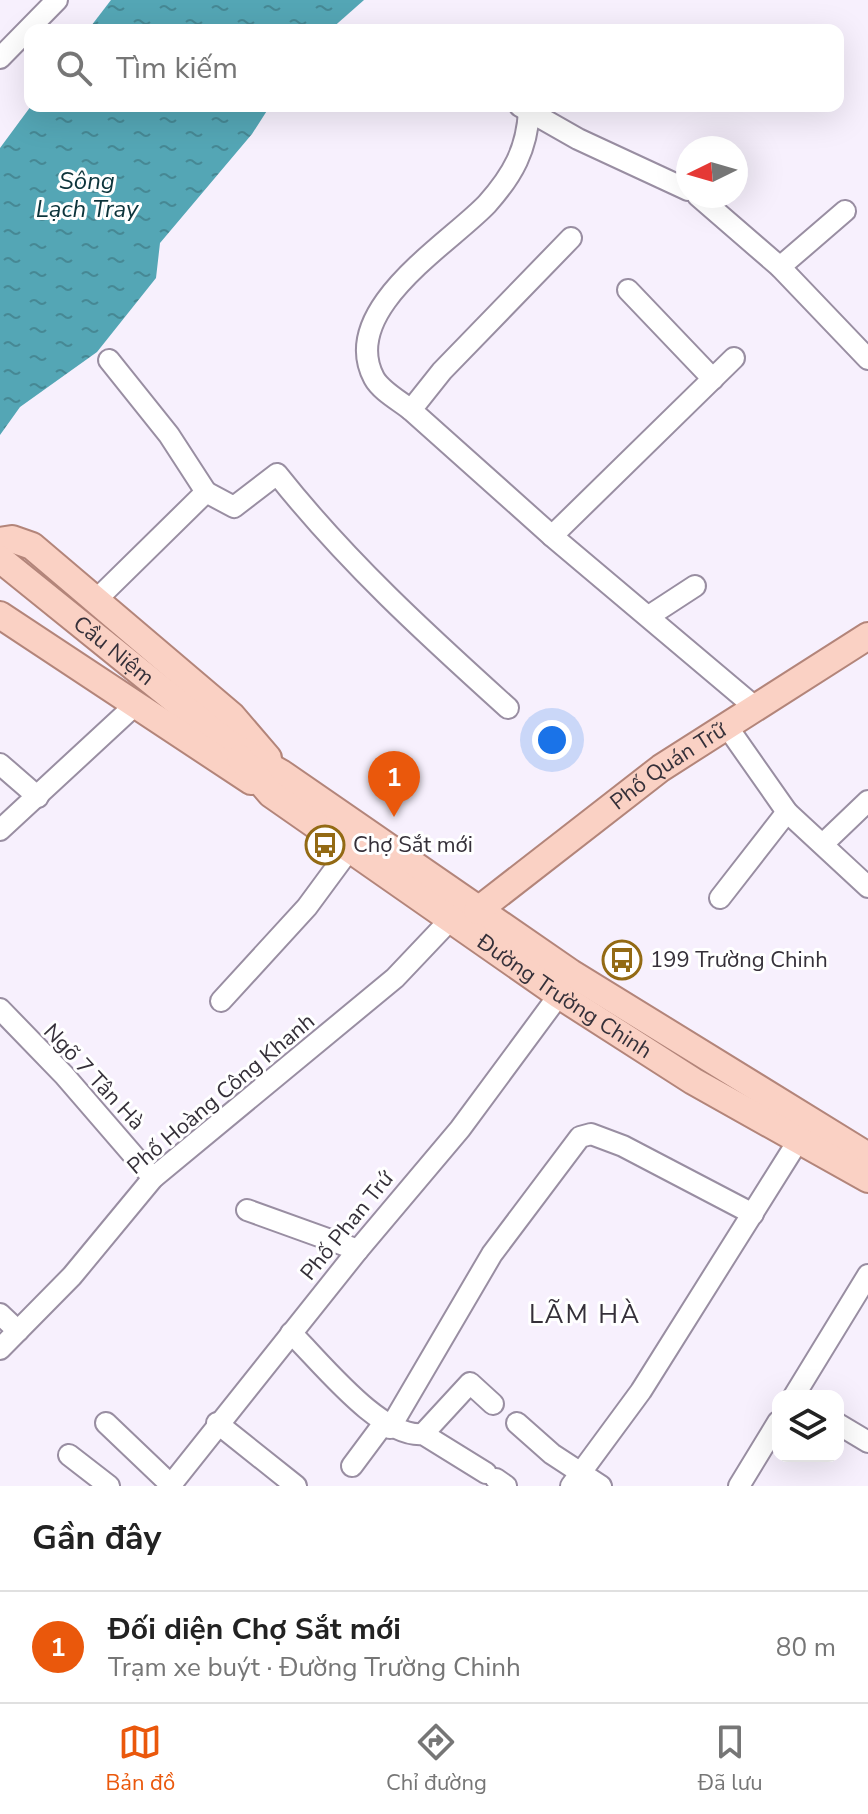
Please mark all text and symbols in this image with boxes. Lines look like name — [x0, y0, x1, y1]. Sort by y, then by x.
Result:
search box — [24, 24, 844, 112]
icon: search — [52, 46, 96, 90]
text: Tìm kiếm — [116, 48, 238, 89]
north arrow — [676, 136, 748, 208]
water label: Sông Lạch Tray — [36, 165, 140, 225]
street label: Cầu Niệm — [67, 609, 160, 693]
street label: Phố Quán Trữ — [604, 714, 733, 817]
your location — [532, 720, 572, 760]
pin: 1 — [368, 751, 420, 817]
bus stop icon: Chợ Sắt mới — [304, 824, 346, 866]
place label: Chợ Sắt mới — [353, 830, 473, 860]
street label: Đường Trường Chinh — [470, 927, 658, 1066]
bus stop icon: 199 Trường Chinh — [601, 939, 643, 981]
place label: 199 Trường Chinh — [650, 945, 828, 975]
street label: Phố Hoàng Công Khanh — [121, 1007, 321, 1181]
street label: Ngõ 7 Tân Hà — [37, 1017, 151, 1137]
street label: Phố Phan Trứ — [294, 1164, 401, 1287]
district label: LÃM HÀ — [529, 1297, 641, 1332]
map controls — [772, 1390, 844, 1462]
button: layers — [772, 1390, 844, 1462]
text: Gần đây — [32, 1515, 161, 1561]
text: Đối diện Chợ Sắt mới — [108, 1609, 401, 1650]
text: 1 — [50, 1630, 66, 1665]
text: 80 m — [776, 1630, 836, 1665]
text: Trạm xe buýt · Đường Trường Chinh — [108, 1650, 521, 1685]
tab: Bản đồ — [105, 1720, 175, 1798]
tab: Chỉ đường — [386, 1720, 487, 1798]
tab: Đã lưu — [698, 1720, 763, 1798]

